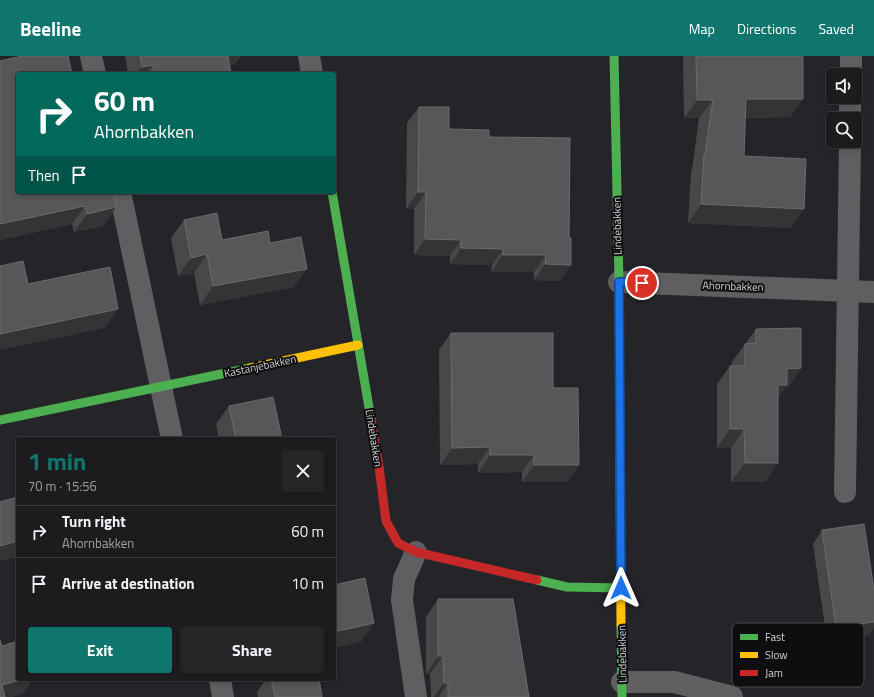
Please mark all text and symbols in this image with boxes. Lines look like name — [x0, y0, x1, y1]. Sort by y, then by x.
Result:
text: Beeline — [20, 14, 81, 43]
text: Map — [689, 18, 715, 39]
text: Directions — [737, 18, 796, 39]
text: Saved — [818, 18, 854, 39]
map controls — [826, 68, 862, 148]
button: sound — [826, 68, 862, 104]
text: 60 m — [94, 79, 155, 122]
icon: right — [28, 88, 80, 140]
button: search — [826, 112, 862, 148]
text: Ahornbakken — [94, 118, 194, 145]
text: Then — [28, 164, 60, 187]
icon: arrive — [68, 164, 90, 186]
street label: Lindebakken — [608, 197, 626, 255]
pin — [625, 266, 659, 300]
icon: arrive — [631, 272, 653, 294]
street label: Ahornbakken — [702, 277, 764, 295]
street label: Kastanjebakken — [222, 351, 298, 381]
street label: Lindebakken — [362, 408, 386, 468]
text: 1 min — [28, 443, 86, 479]
button: close — [282, 450, 324, 492]
text: 70 m · 15:56 — [28, 476, 97, 496]
text: Turn right — [62, 510, 126, 533]
text: 60 m — [291, 520, 324, 543]
icon: right — [28, 521, 50, 543]
text: Ahornbakken — [62, 533, 134, 553]
position arrow — [600, 567, 642, 609]
text: Arrive at destination — [62, 572, 195, 595]
text: 10 m — [291, 572, 324, 595]
icon: arrive — [28, 573, 50, 595]
legend — [732, 623, 864, 687]
street label: Lindebakken — [613, 625, 631, 683]
button: Exit — [28, 627, 172, 673]
button: Share — [180, 627, 324, 673]
text: Fast — [765, 629, 785, 645]
text: Slow — [765, 647, 788, 663]
text: Jam — [765, 665, 783, 681]

